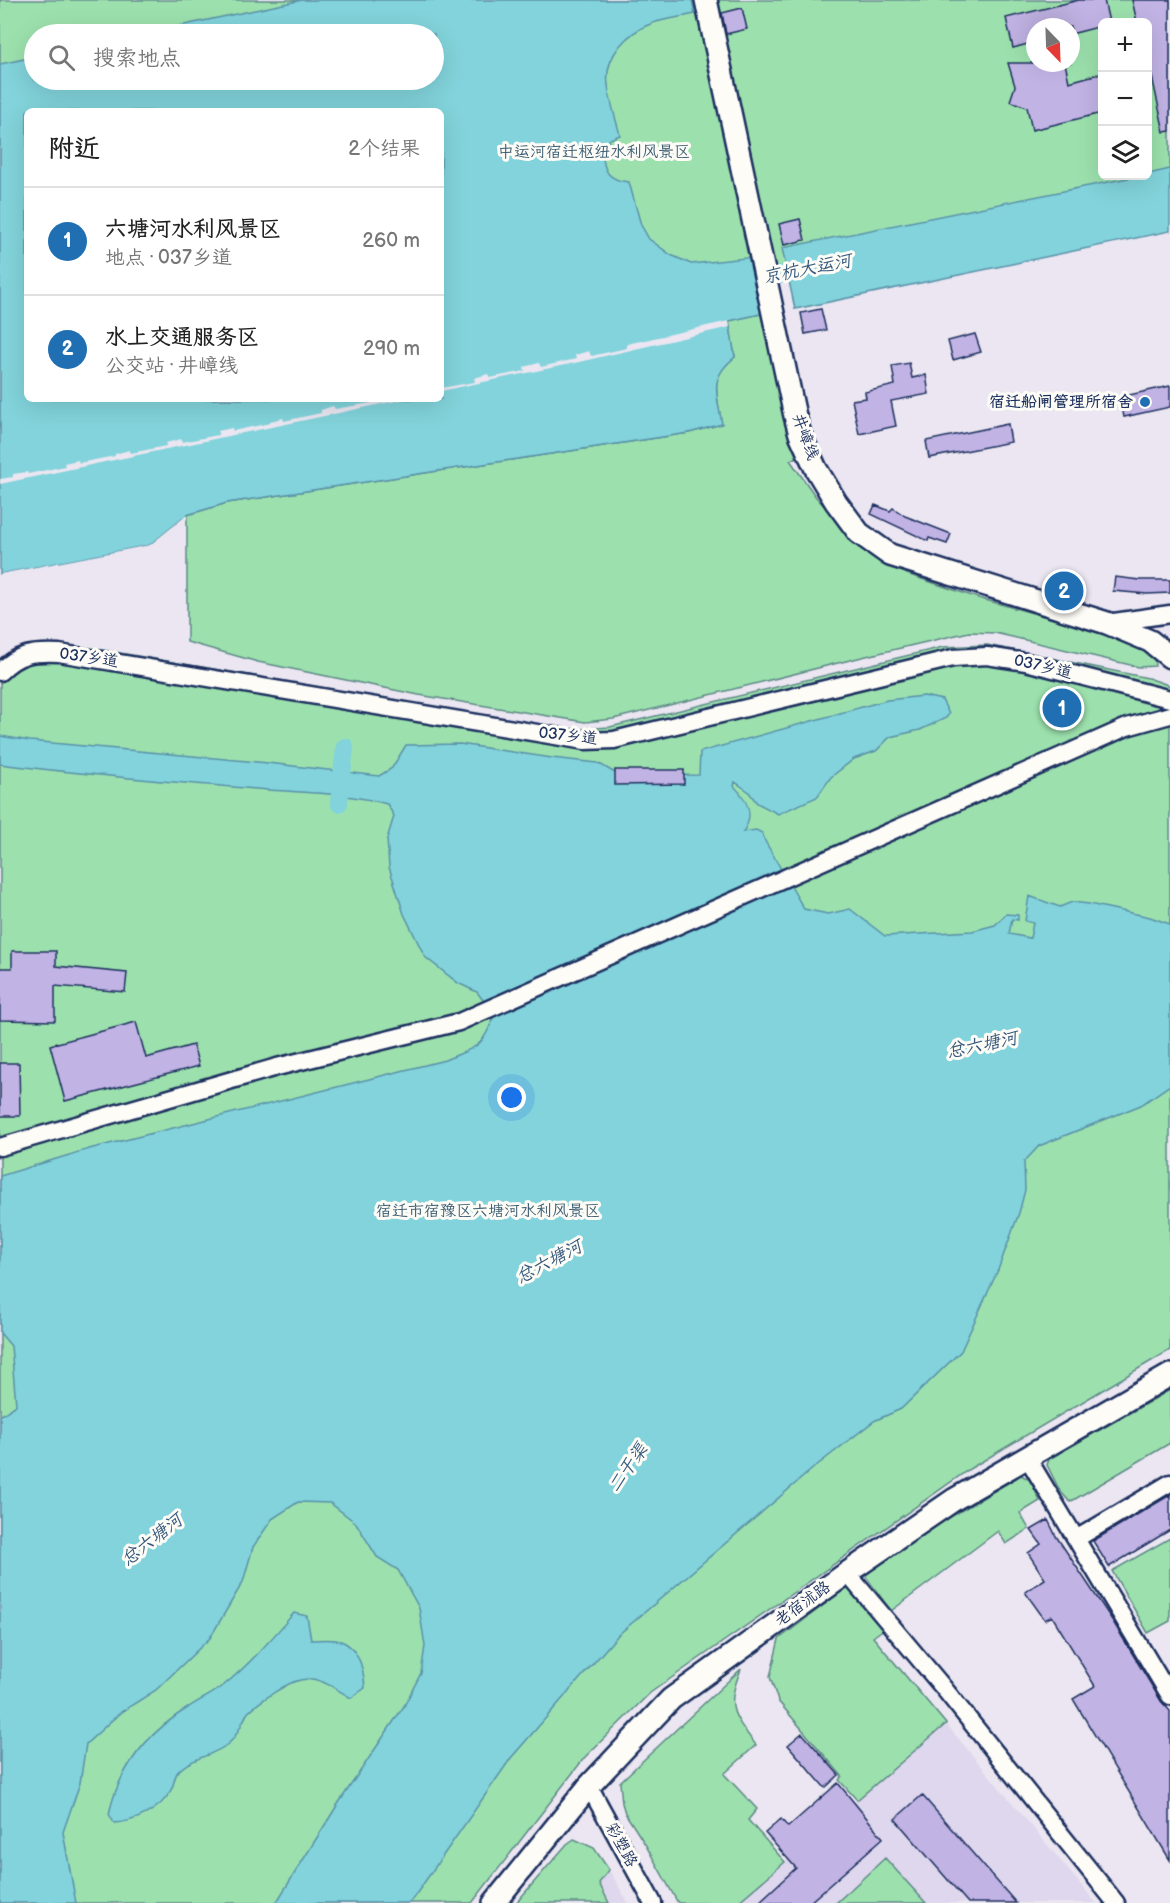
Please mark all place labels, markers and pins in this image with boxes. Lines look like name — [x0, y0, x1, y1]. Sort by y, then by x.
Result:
place label: 宿迁船闸管理所宿舍 — [989, 393, 1133, 412]
marker: 宿迁船闸管理所宿舍 — [1138, 395, 1152, 409]
pin: 2 — [1044, 568, 1084, 614]
pin: 1 — [1042, 686, 1082, 730]

